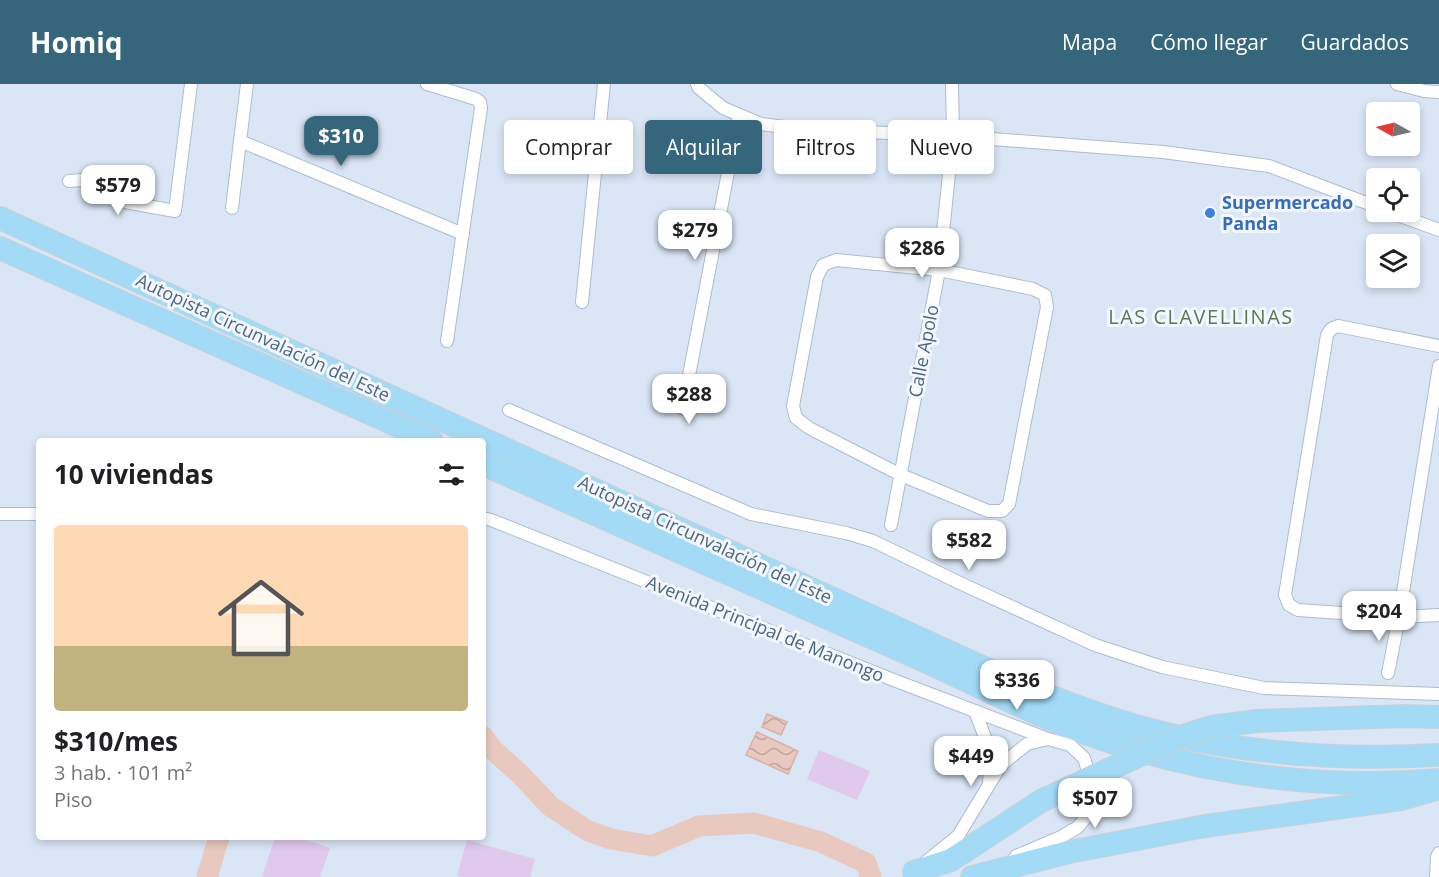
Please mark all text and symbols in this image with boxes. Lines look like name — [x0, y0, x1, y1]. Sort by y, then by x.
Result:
text: Homiq — [30, 23, 123, 61]
text: Mapa — [1062, 28, 1117, 56]
text: Cómo llegar — [1150, 28, 1268, 56]
text: Guardados — [1301, 28, 1409, 56]
north arrow — [1366, 102, 1420, 156]
map controls — [1366, 102, 1420, 288]
pin: $310 — [305, 116, 377, 167]
chip: Comprar — [504, 120, 633, 174]
chip: Alquilar — [645, 120, 762, 174]
chip: Filtros — [774, 120, 876, 174]
chip: Nuevo — [888, 120, 994, 174]
text: $310 — [318, 122, 364, 149]
pin: $579 — [82, 165, 154, 216]
button: locate — [1366, 168, 1420, 222]
text: $579 — [95, 171, 141, 198]
place label: Supermercado Panda — [1222, 190, 1353, 235]
marker: Supermercado Panda — [1203, 206, 1217, 220]
pin: $279 — [659, 210, 731, 261]
text: $279 — [672, 216, 718, 243]
pin: $286 — [886, 228, 958, 279]
text: $286 — [899, 234, 945, 261]
button: layers — [1366, 234, 1420, 288]
street label: Autopista Circunvalación del Este — [133, 268, 394, 407]
street label: Calle Apolo — [902, 302, 944, 399]
district label: LAS CLAVELLINAS — [1108, 303, 1294, 330]
pin: $288 — [653, 374, 725, 425]
text: $288 — [666, 380, 712, 407]
text: 10 viviendas — [54, 456, 213, 492]
icon: filters — [435, 458, 468, 491]
street label: Autopista Circunvalación del Este — [575, 470, 836, 609]
pin: $582 — [933, 520, 1005, 571]
text: $582 — [946, 526, 992, 553]
icon: home — [207, 564, 315, 672]
street label: Avenida Principal de Manongo — [643, 569, 888, 687]
pin: $204 — [1343, 591, 1415, 642]
text: $204 — [1356, 597, 1402, 624]
pin: $336 — [981, 660, 1053, 711]
text: $336 — [994, 666, 1040, 693]
text: $310/mes — [54, 723, 178, 759]
pin: $449 — [935, 736, 1007, 787]
text: $449 — [948, 742, 994, 769]
text: 3 hab. · 101 m² — [54, 759, 192, 786]
pin: $507 — [1059, 778, 1131, 829]
text: $507 — [1072, 784, 1118, 811]
text: Piso — [54, 786, 93, 813]

